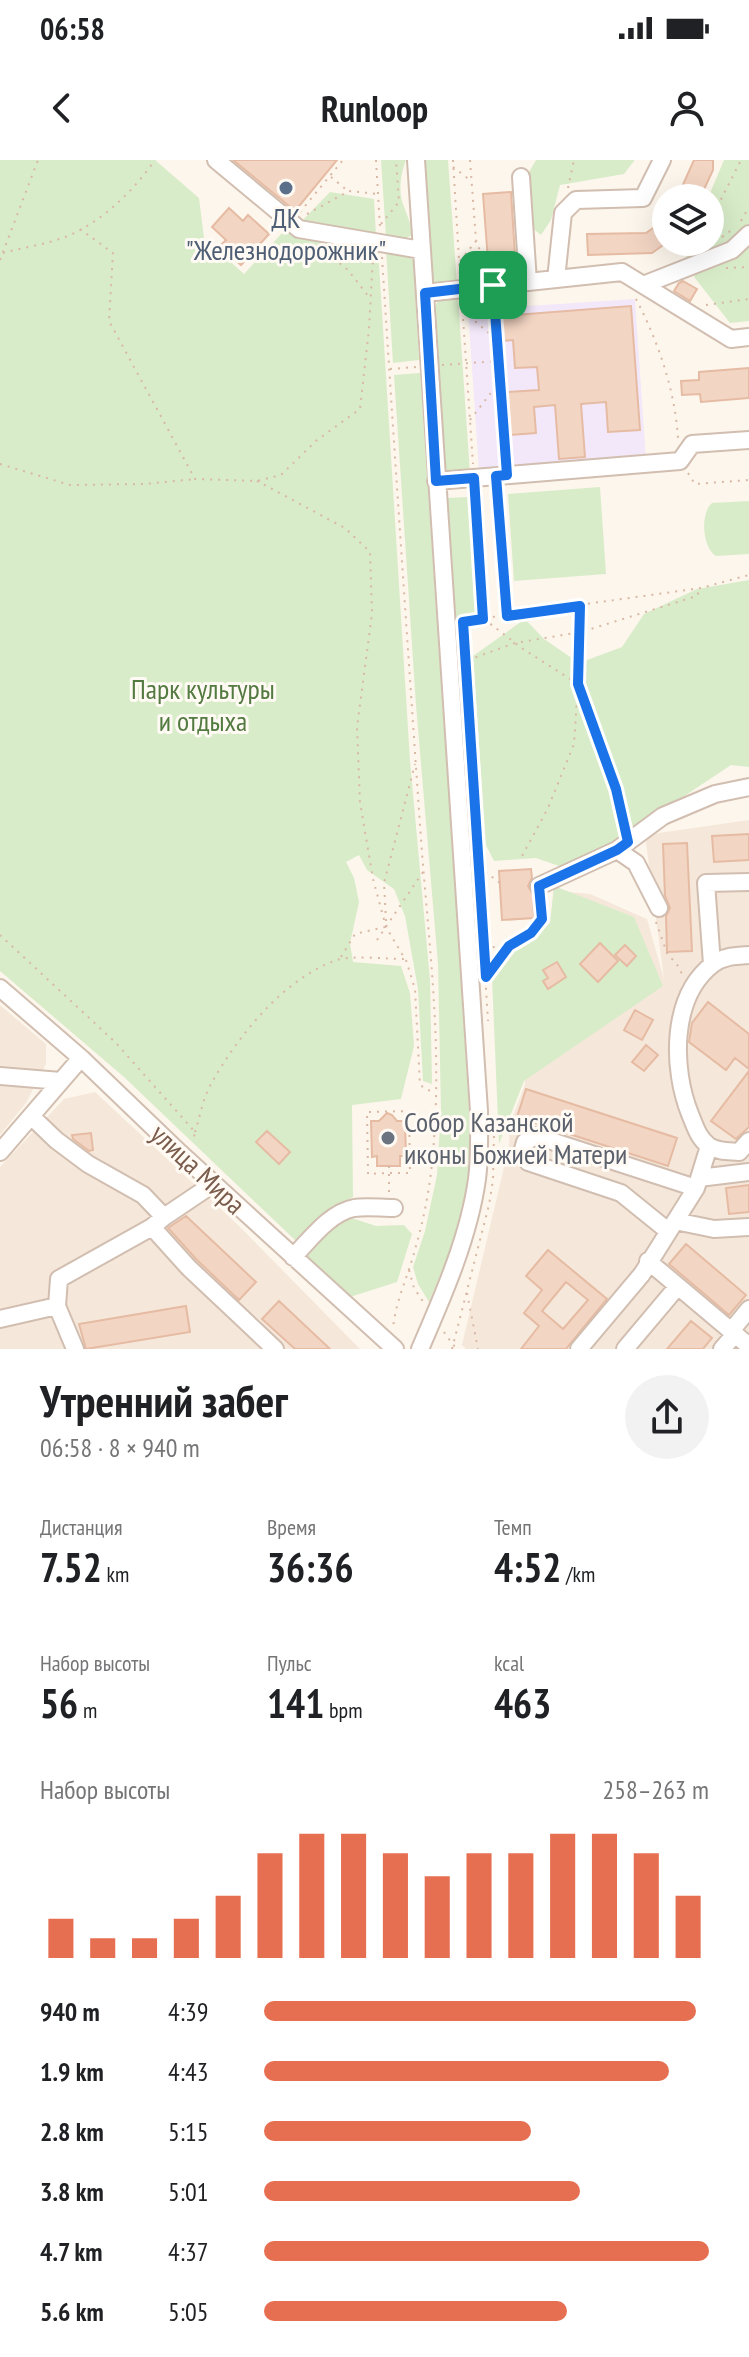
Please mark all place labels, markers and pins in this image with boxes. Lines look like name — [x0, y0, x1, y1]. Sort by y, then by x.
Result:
marker: ДК "Железнодорожник" — [277, 179, 295, 197]
place label: ДК "Железнодорожник" — [186, 199, 386, 268]
pin — [459, 251, 527, 319]
place label: Собор Казанской иконы Божией Матери — [404, 1103, 627, 1172]
marker: Собор Казанской иконы Божией Матери — [379, 1129, 397, 1147]

